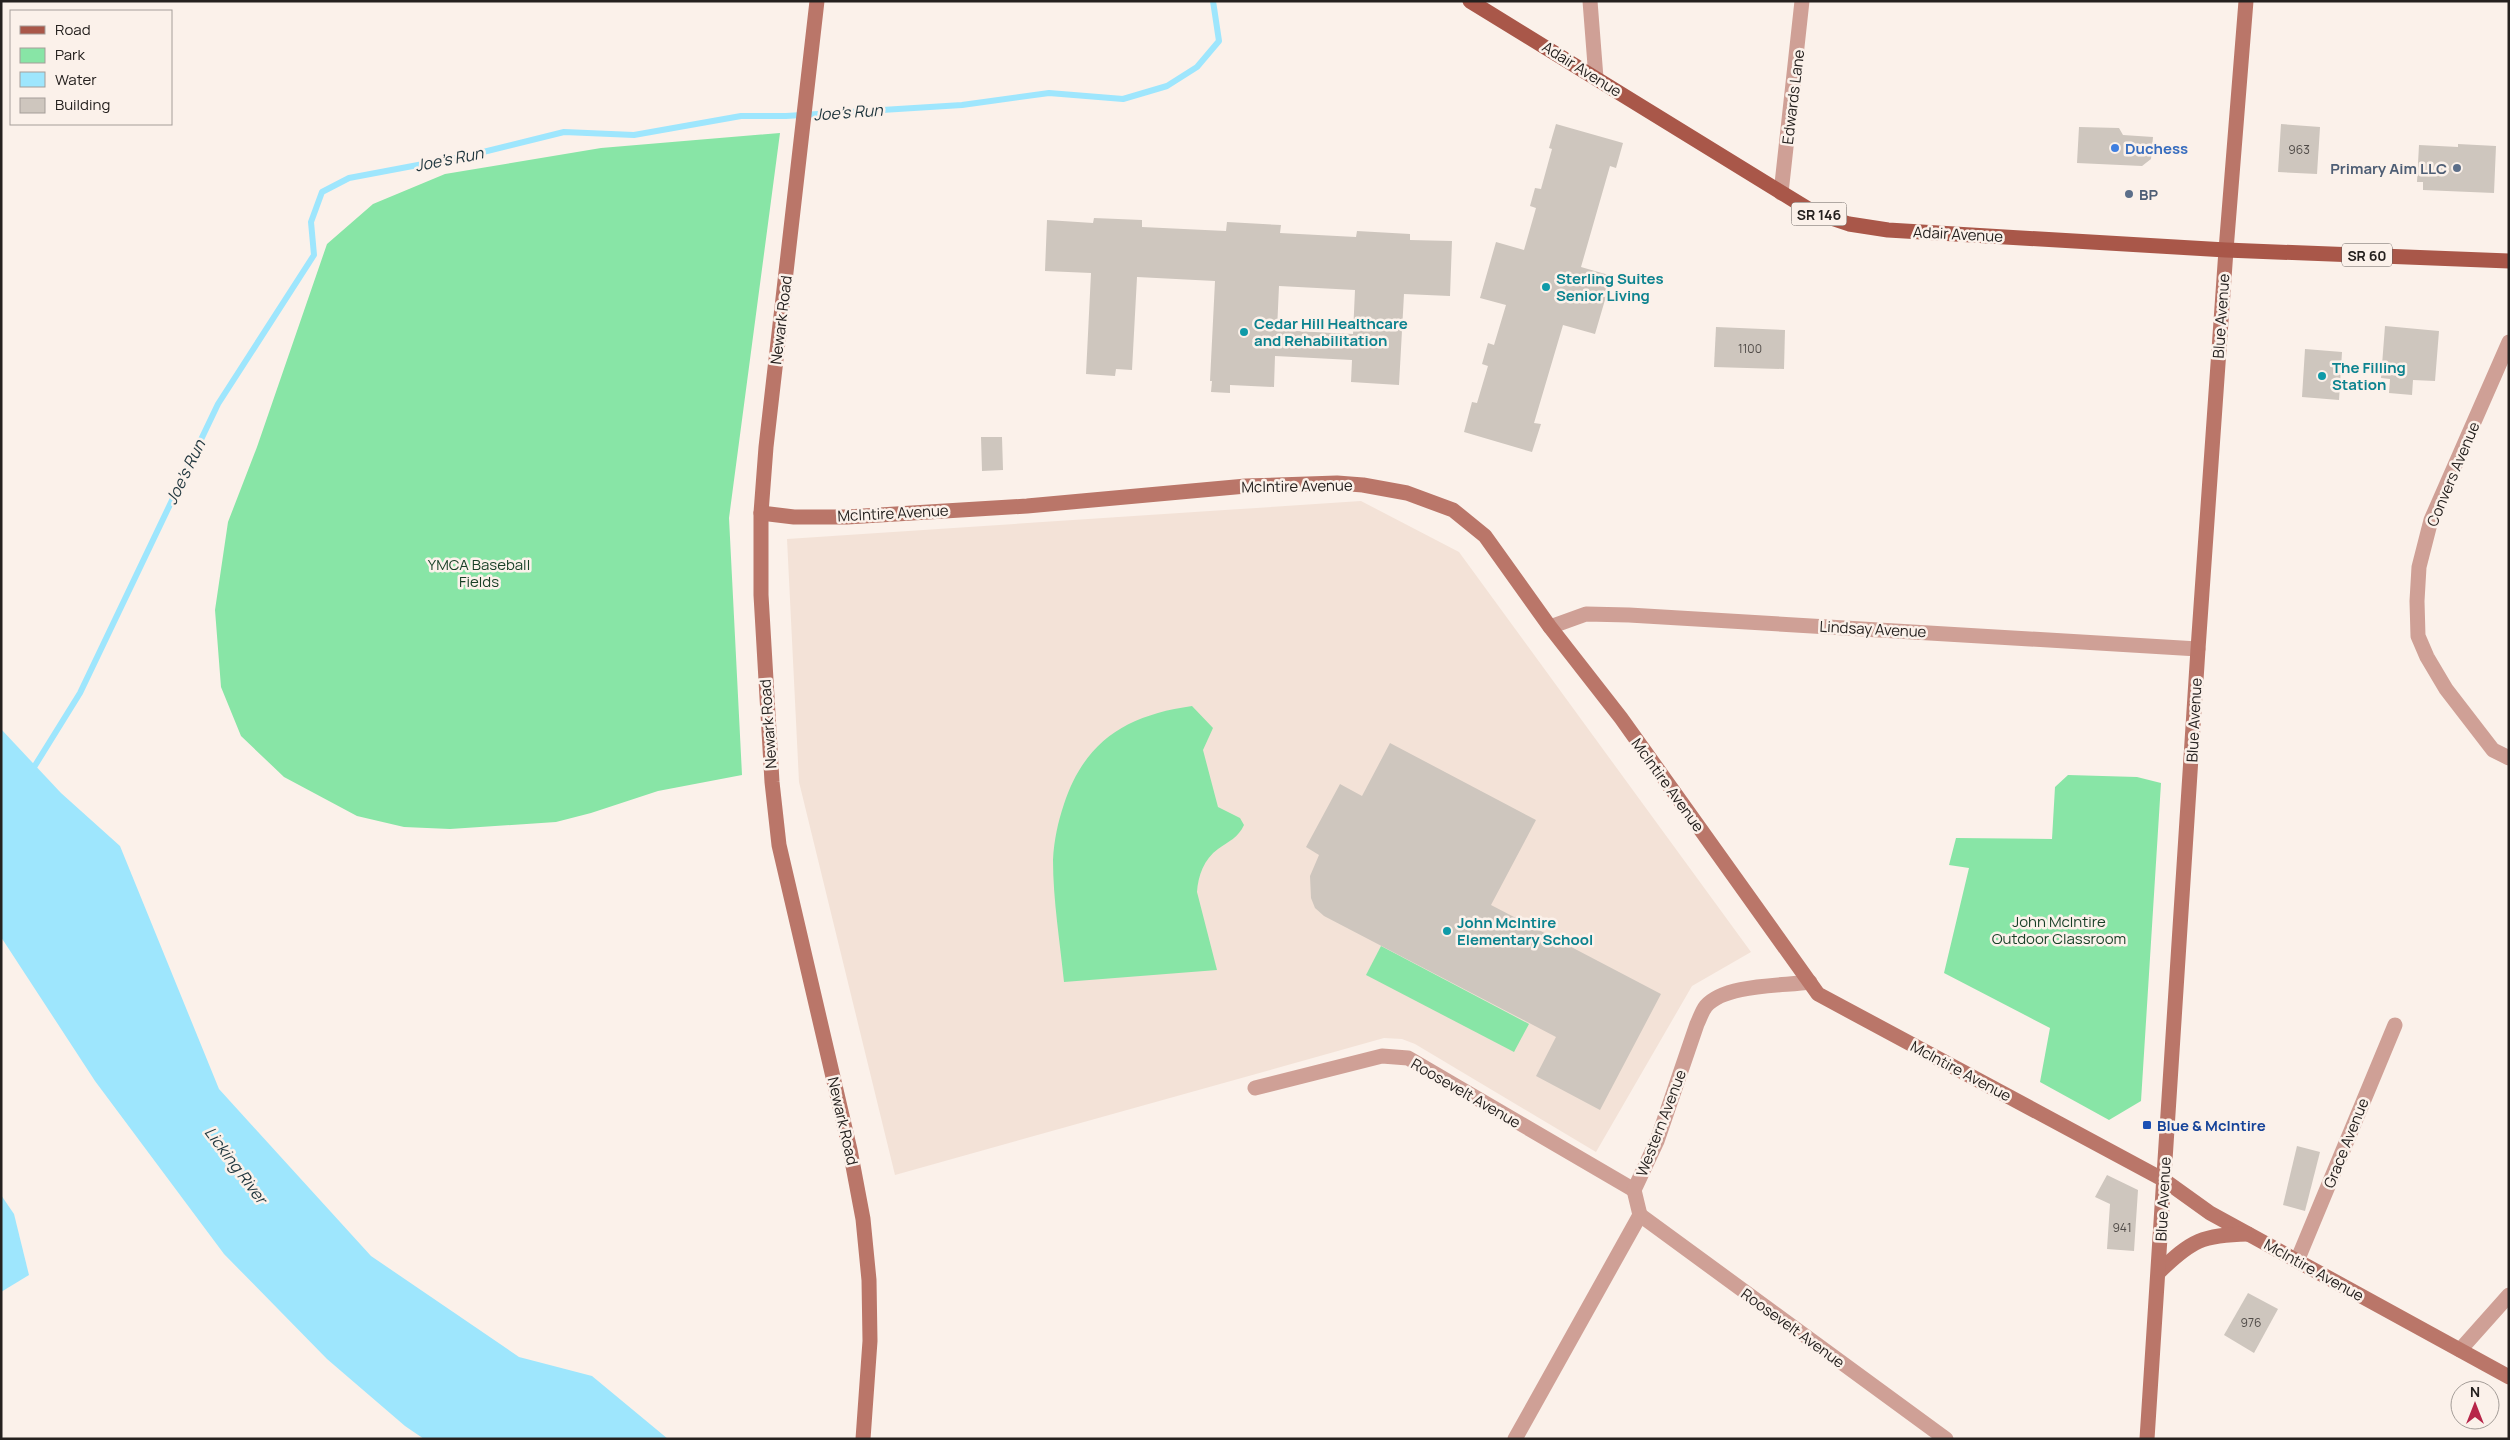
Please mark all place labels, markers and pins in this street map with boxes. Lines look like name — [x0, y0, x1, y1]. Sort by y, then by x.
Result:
place label: Duchess — [2125, 138, 2188, 159]
marker: Duchess — [2109, 142, 2121, 154]
place label: Primary Aim LLC — [2330, 158, 2447, 179]
marker: Primary Aim LLC — [2451, 162, 2463, 174]
place label: BP — [2139, 184, 2158, 205]
marker: BP — [2123, 188, 2135, 200]
place label: Sterling Suites Senior Living — [1556, 268, 1664, 306]
marker: Sterling Suites Senior Living — [1540, 281, 1552, 293]
place label: Cedar Hill Healthcare and Rehabilitation — [1254, 313, 1408, 351]
marker: Cedar Hill Healthcare and Rehabilitation — [1238, 326, 1250, 338]
place label: The Filling Station — [2332, 357, 2406, 395]
marker: The Filling Station — [2316, 370, 2328, 382]
place label: John McIntire Elementary School — [1457, 912, 1593, 950]
marker: John McIntire Elementary School — [1441, 925, 1453, 937]
place label: Blue & McIntire — [2157, 1115, 2266, 1136]
marker: Blue & McIntire — [2141, 1119, 2153, 1131]

